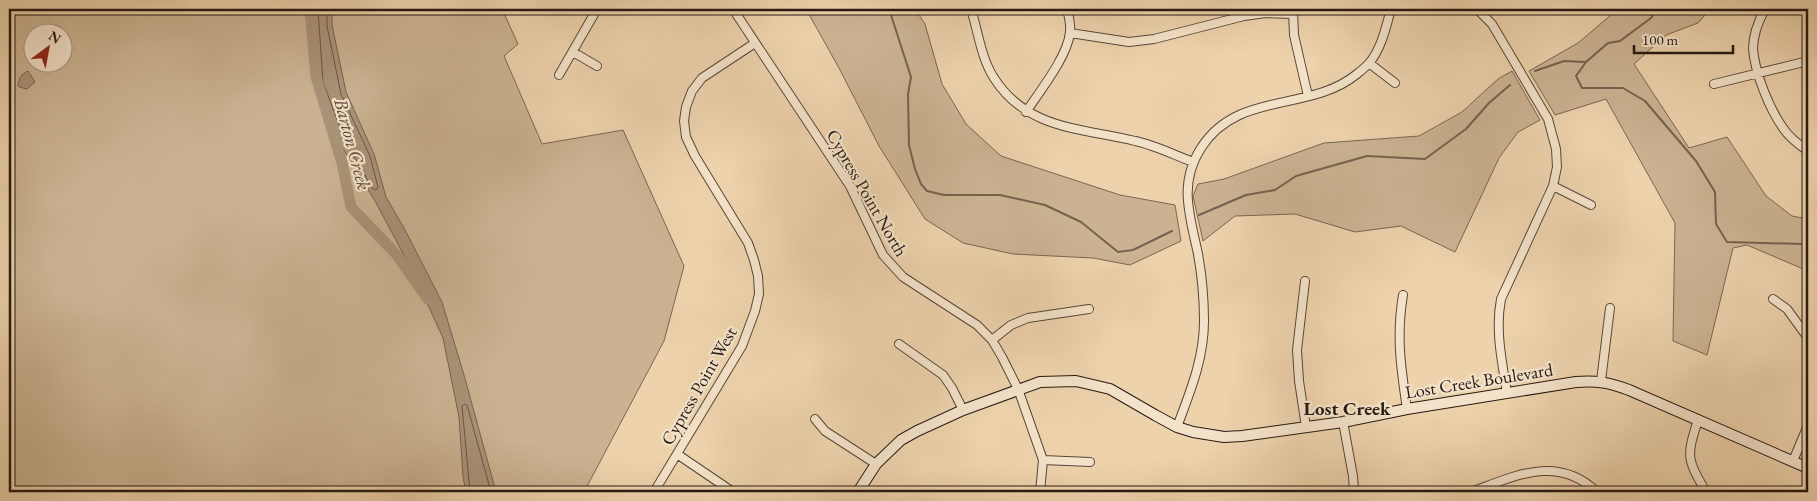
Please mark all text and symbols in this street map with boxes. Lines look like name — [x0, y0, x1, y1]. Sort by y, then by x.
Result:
north arrow — [22, 22, 72, 72]
scale bar — [1634, 22, 1733, 54]
text: N — [45, 26, 65, 48]
text: 100 m — [1642, 30, 1679, 49]
water label: Barton Creek — [328, 95, 377, 193]
street label: Cypress Point North — [822, 125, 913, 261]
street label: Cypress Point West — [655, 322, 742, 449]
street label: Lost Creek Boulevard — [1403, 357, 1555, 404]
district label: Lost Creek — [1304, 396, 1391, 421]

